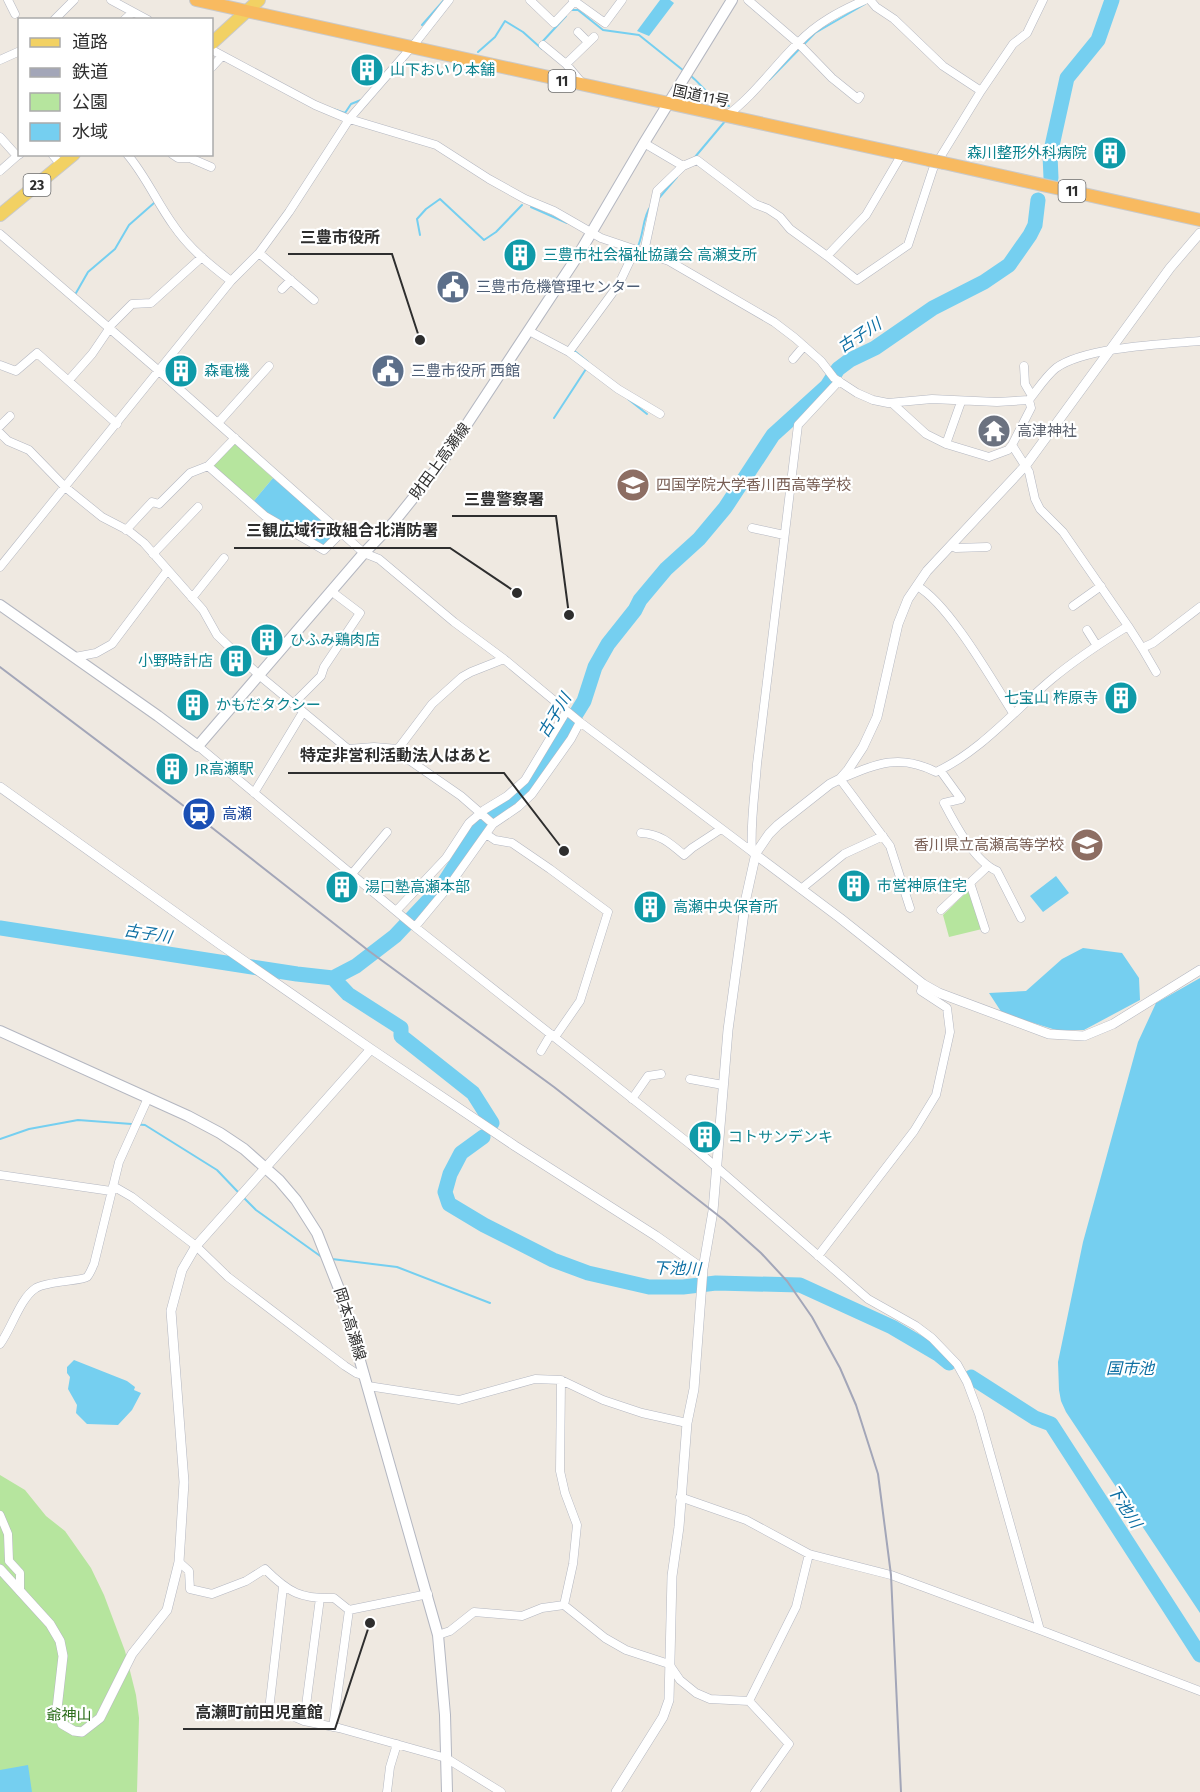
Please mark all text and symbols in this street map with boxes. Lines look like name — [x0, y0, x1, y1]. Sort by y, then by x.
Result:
legend — [18, 18, 213, 156]
text: 道路 — [72, 31, 108, 53]
building icon: 山下おいり本舗 — [349, 52, 385, 88]
text: 鉄道 — [72, 61, 108, 83]
place label: 山下おいり本舗 — [390, 61, 495, 79]
road number: 11 — [548, 70, 576, 92]
street label: 国道11号 — [671, 81, 731, 111]
text: 公園 — [72, 91, 108, 113]
text: 水域 — [72, 121, 108, 143]
building icon: 森川整形外科病院 — [1092, 135, 1128, 171]
place label: 森川整形外科病院 — [967, 144, 1087, 162]
road number: 23 — [24, 174, 51, 196]
road number: 11 — [1058, 180, 1086, 202]
callout: 三豊市役所 — [288, 220, 392, 254]
text: 三豊市役所 — [300, 228, 380, 247]
building icon: 三豊市社会福祉協議会 高瀬支所 — [502, 237, 538, 273]
place label: 三豊市社会福祉協議会 高瀬支所 — [543, 246, 757, 264]
public building icon: 三豊市危機管理センター — [435, 269, 471, 305]
place label: 三豊市危機管理センター — [476, 278, 641, 296]
water label: 古子川 — [834, 313, 886, 356]
building icon: 森電機 — [163, 353, 199, 389]
public building icon: 三豊市役所 西館 — [370, 353, 406, 389]
place label: 森電機 — [204, 362, 249, 380]
place label: 三豊市役所 西館 — [411, 362, 520, 380]
temple icon: 高津神社 — [976, 413, 1012, 449]
street label: 財田上高瀬線 — [406, 419, 474, 503]
place label: 高津神社 — [1017, 422, 1077, 440]
school or university icon: 四国学院大学香川西高等学校 — [615, 467, 651, 503]
place label: 四国学院大学香川西高等学校 — [656, 476, 851, 494]
callout: 三豊警察署 — [452, 482, 556, 516]
text: 三豊警察署 — [464, 490, 544, 509]
callout: 三観広域行政組合北消防署 — [234, 514, 450, 548]
text: 三観広域行政組合北消防署 — [246, 521, 438, 540]
building icon: ひふみ鶏肉店 — [249, 622, 285, 658]
place label: ひふみ鶏肉店 — [290, 631, 380, 649]
building icon: 小野時計店 — [218, 643, 254, 679]
place label: 小野時計店 — [138, 652, 213, 670]
building icon: 七宝山 柞原寺 — [1103, 680, 1139, 716]
building icon: かもだタクシー — [175, 687, 211, 723]
water label: 古子川 — [534, 688, 576, 741]
place label: 七宝山 柞原寺 — [1004, 689, 1098, 707]
place label: かもだタクシー — [216, 696, 321, 714]
callout: 特定非営利活動法人はあと — [288, 739, 504, 773]
text: 特定非営利活動法人はあと — [300, 746, 492, 765]
building icon: JR高瀬駅 — [154, 751, 190, 787]
place label: JR高瀬駅 — [195, 760, 254, 778]
station icon: 高瀬 — [181, 796, 217, 832]
place label: 高瀬 — [222, 805, 252, 823]
school or university icon: 香川県立高瀬高等学校 — [1069, 827, 1105, 863]
place label: 香川県立高瀬高等学校 — [914, 836, 1064, 854]
building icon: 市営神原住宅 — [836, 868, 872, 904]
building icon: 湯口塾高瀬本部 — [324, 869, 360, 905]
place label: 市営神原住宅 — [877, 877, 967, 895]
place label: 湯口塾高瀬本部 — [365, 878, 470, 896]
building icon: 高瀬中央保育所 — [632, 889, 668, 925]
place label: 高瀬中央保育所 — [673, 898, 778, 916]
water label: 古子川 — [123, 920, 175, 947]
building icon: コトサンデンキ — [687, 1119, 723, 1155]
place label: コトサンデンキ — [728, 1128, 833, 1146]
water label: 下池川 — [653, 1259, 703, 1278]
street label: 岡本高瀬線 — [330, 1285, 370, 1363]
water label: 国市池 — [1106, 1359, 1156, 1378]
water label: 下池川 — [1104, 1481, 1147, 1533]
callout: 高瀬町前田児童館 — [183, 1695, 335, 1729]
text: 高瀬町前田児童館 — [195, 1703, 323, 1722]
park label: 爺神山 — [46, 1706, 92, 1724]

